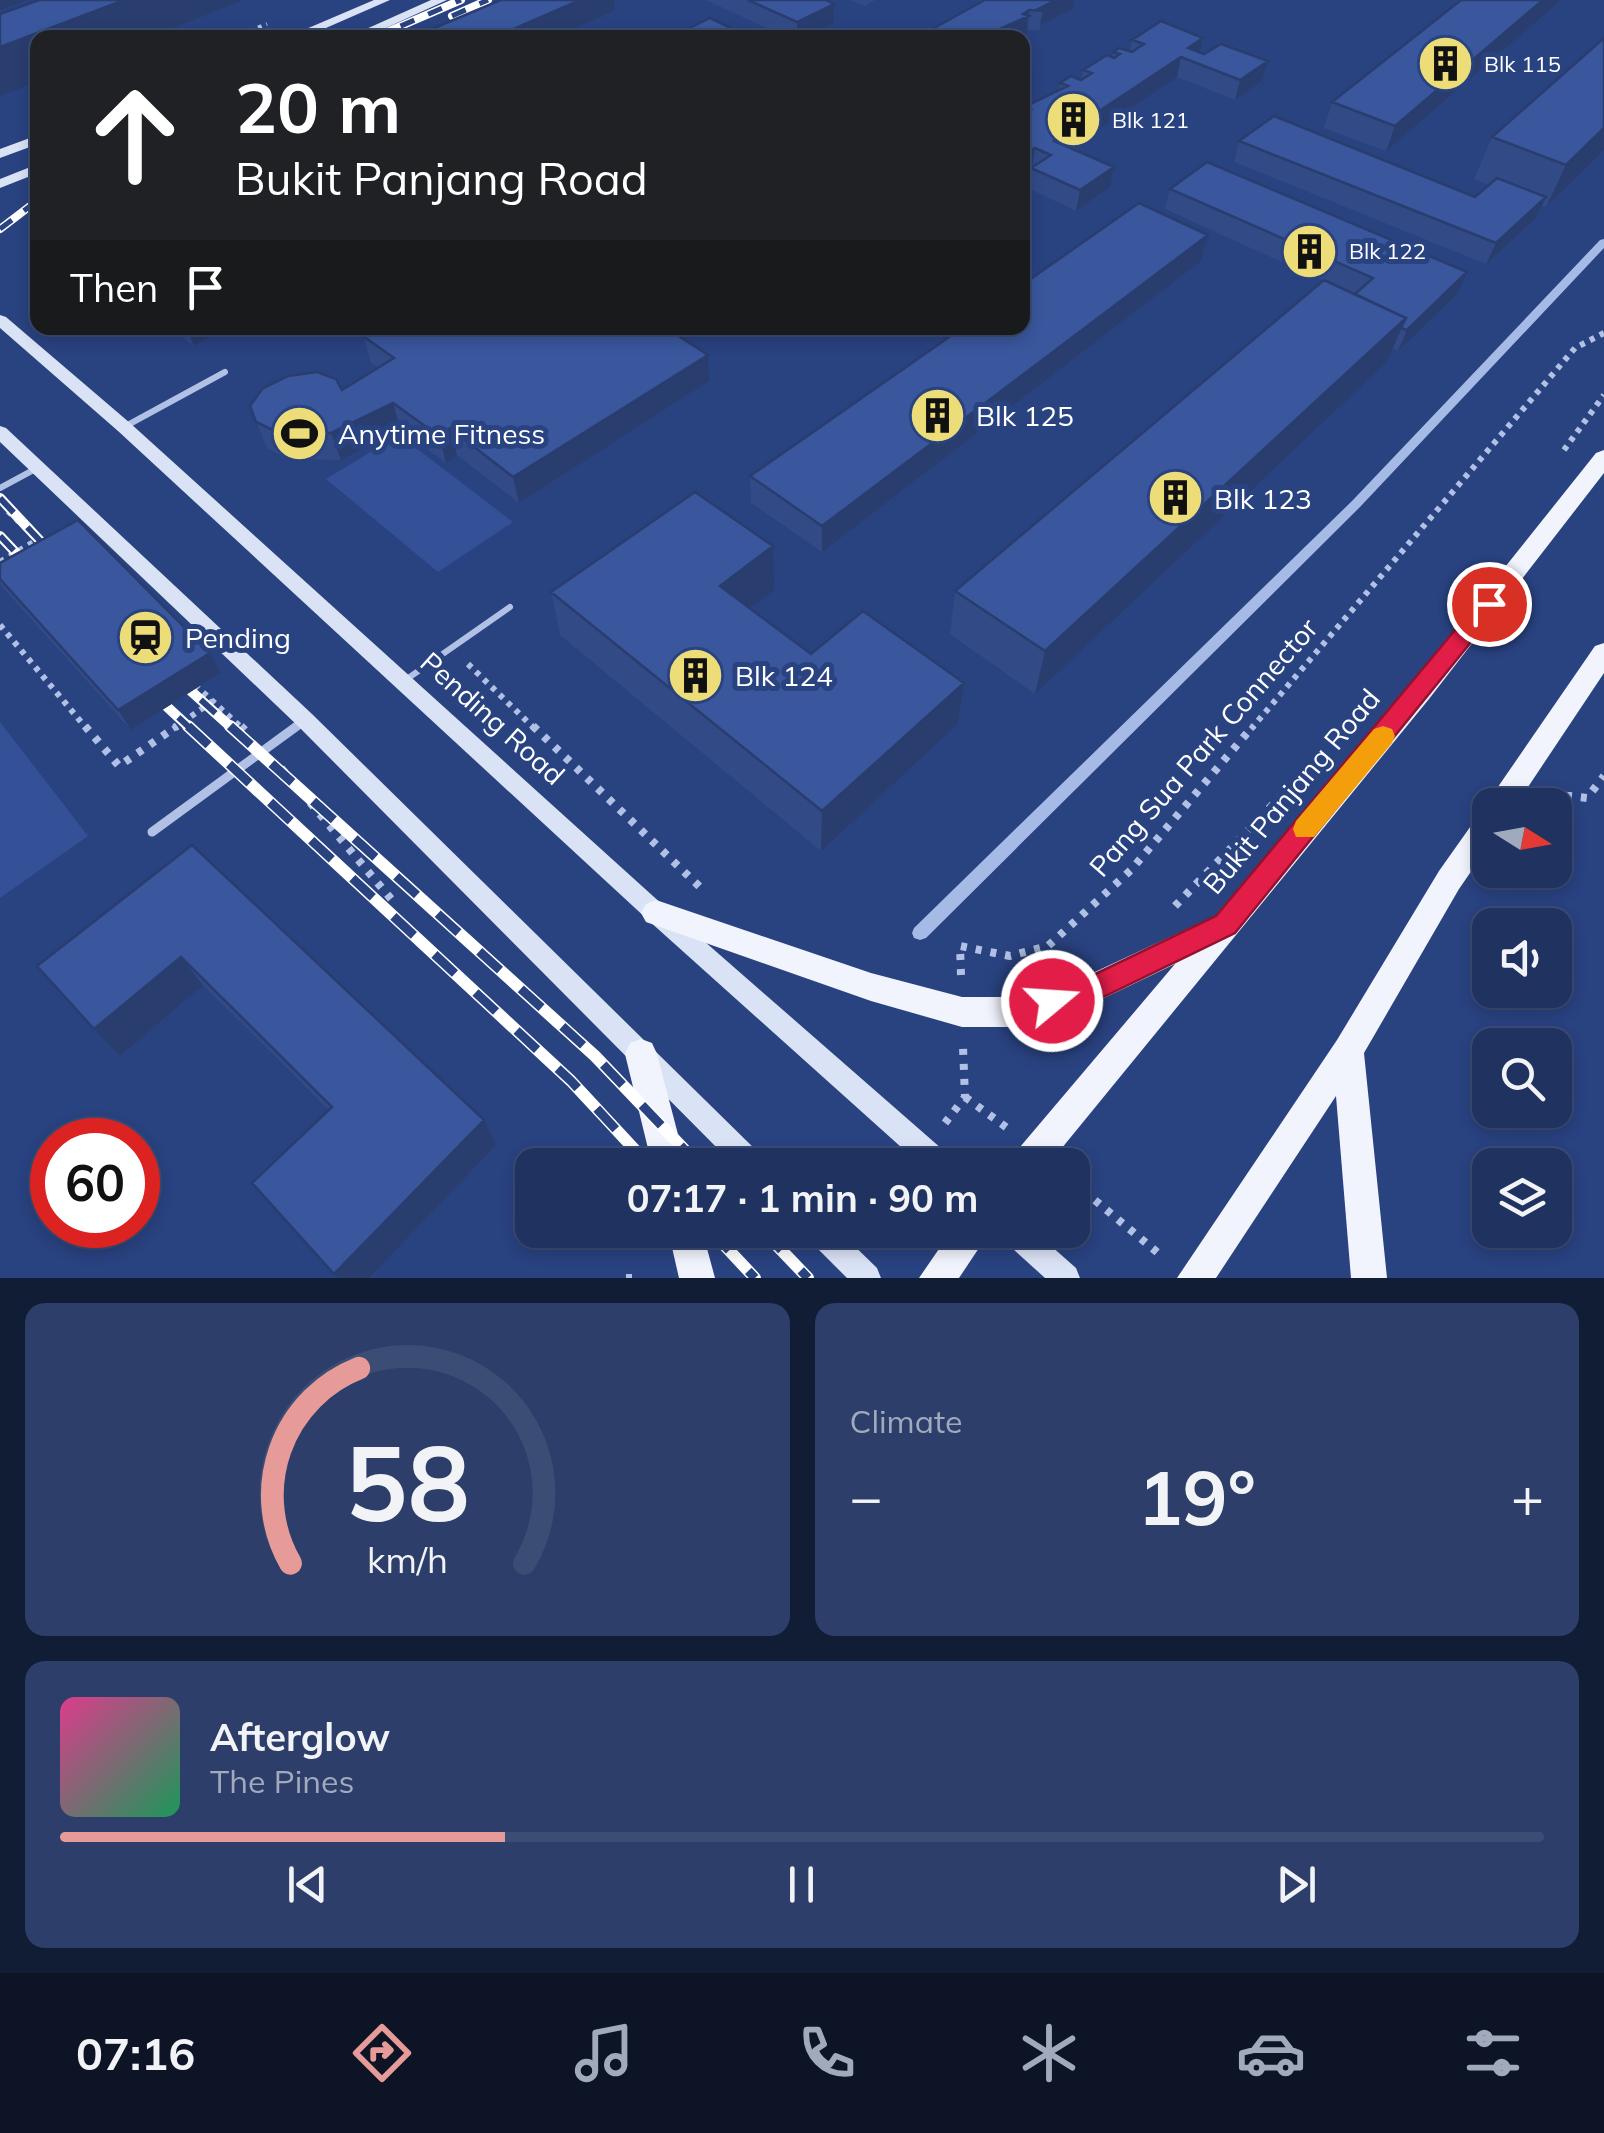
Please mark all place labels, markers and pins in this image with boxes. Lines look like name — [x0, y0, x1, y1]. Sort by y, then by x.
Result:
building icon: Blk 115 — [1415, 34, 1475, 94]
place label: Blk 115 — [1484, 50, 1561, 78]
building icon: Blk 121 — [1043, 90, 1103, 150]
place label: Blk 121 — [1112, 106, 1189, 134]
building icon: Blk 122 — [1280, 221, 1340, 281]
place label: Blk 122 — [1349, 237, 1426, 265]
building icon: Blk 125 — [907, 385, 967, 445]
place label: Blk 125 — [976, 398, 1074, 433]
sports icon: Anytime Fitness — [269, 403, 329, 463]
place label: Anytime Fitness — [338, 416, 545, 451]
building icon: Blk 123 — [1145, 468, 1205, 528]
place label: Blk 123 — [1214, 481, 1312, 516]
pin — [1447, 562, 1532, 647]
station icon: Pending — [116, 607, 176, 667]
place label: Pending — [185, 620, 291, 655]
building icon: Blk 124 — [666, 645, 726, 705]
place label: Blk 124 — [735, 658, 833, 693]

